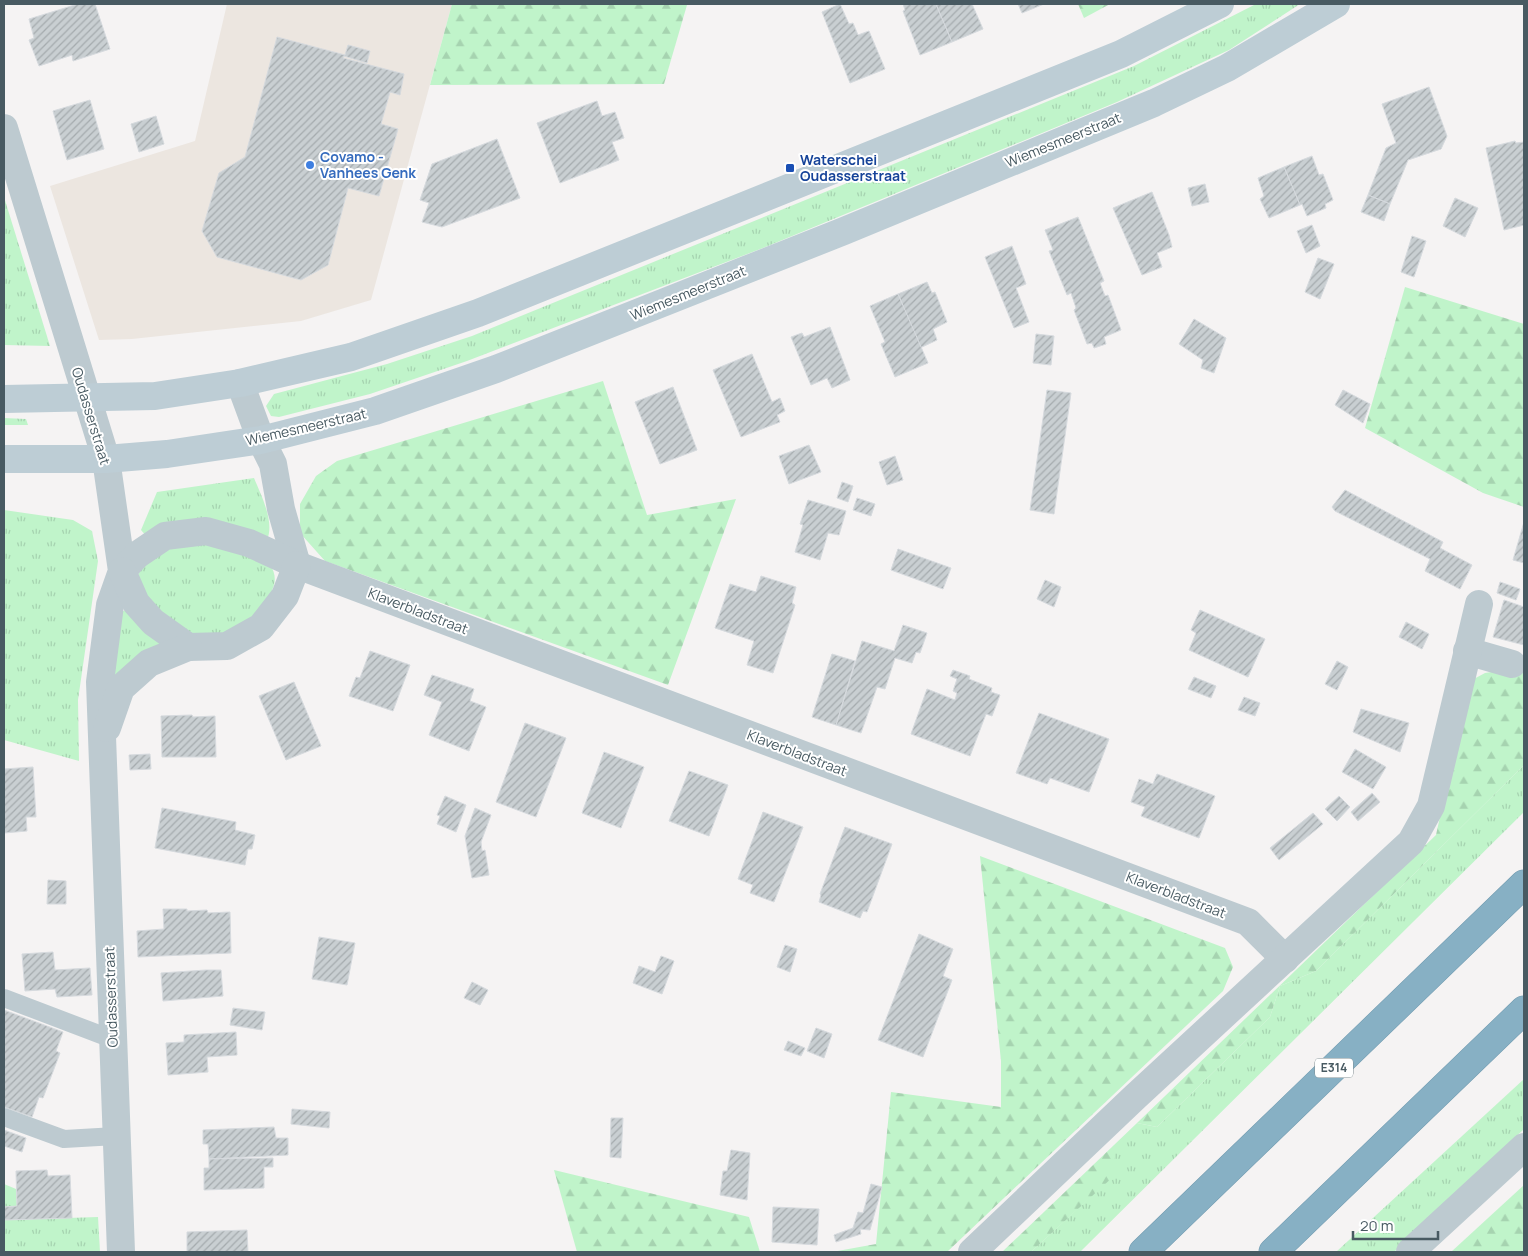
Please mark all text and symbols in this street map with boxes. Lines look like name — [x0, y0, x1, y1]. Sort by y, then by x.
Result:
street label: Wiemesmeerstraat — [1002, 107, 1124, 171]
place label: Covamo - Vanhees Genk — [320, 147, 416, 182]
place label: Waterschei Oudasserstraat — [800, 150, 906, 185]
marker: Covamo - Vanhees Genk — [304, 159, 316, 171]
marker: Waterschei Oudasserstraat — [784, 162, 796, 174]
street label: Wiemesmeerstraat — [627, 260, 749, 324]
street label: Oudasserstraat — [68, 365, 115, 467]
street label: Wiemesmeerstraat — [244, 403, 368, 450]
street label: Klaverbladstraat — [365, 583, 471, 638]
street label: Klaverbladstraat — [744, 725, 850, 780]
street label: Klaverbladstraat — [1123, 867, 1229, 922]
street label: Oudasserstraat — [99, 946, 122, 1048]
road number: E314 — [1315, 1058, 1353, 1078]
scale bar — [1353, 1208, 1438, 1240]
text: 20 m — [1360, 1215, 1393, 1236]

